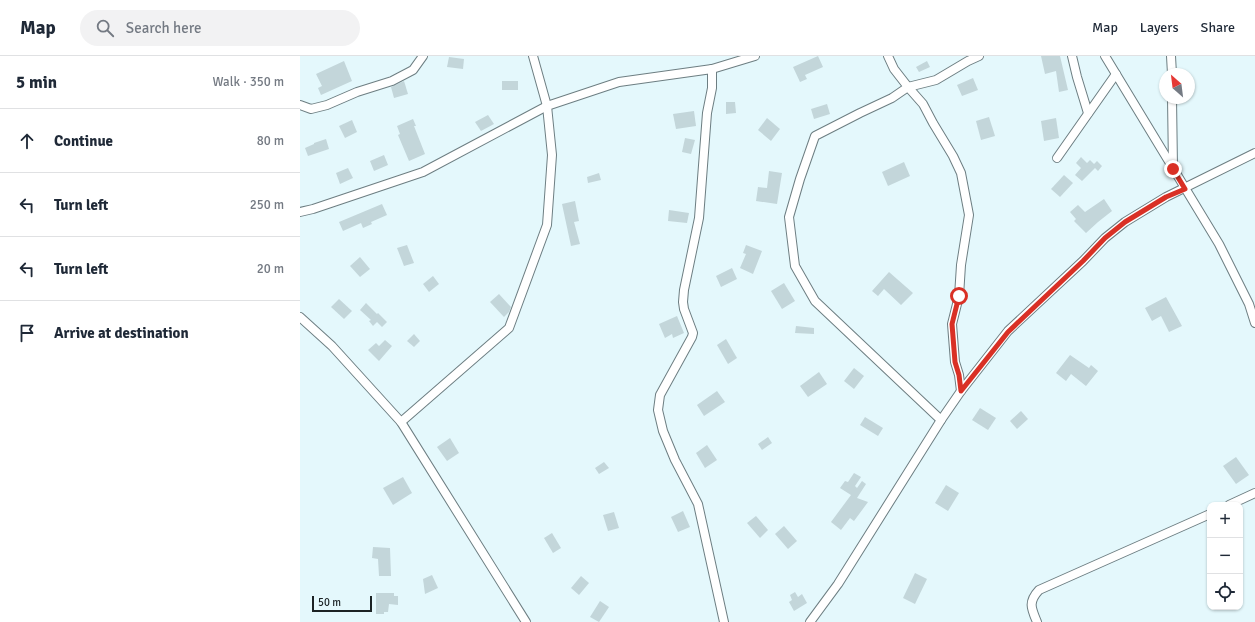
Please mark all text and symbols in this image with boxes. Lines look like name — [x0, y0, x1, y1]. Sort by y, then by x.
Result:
search box — [80, 10, 360, 46]
text: Map — [20, 16, 56, 40]
icon: search — [94, 17, 116, 39]
text: Search here — [126, 19, 201, 37]
text: Map — [1092, 19, 1118, 36]
text: Layers — [1140, 19, 1179, 36]
text: Share — [1201, 19, 1235, 36]
north arrow — [1159, 68, 1195, 104]
text: 5 min — [16, 72, 57, 93]
text: Walk · 350 m — [213, 74, 284, 90]
icon: ahead — [16, 130, 38, 152]
text: Continue — [54, 132, 113, 150]
text: 80 m — [257, 133, 284, 149]
route end — [1164, 160, 1182, 178]
icon: left — [16, 194, 38, 216]
text: Turn left — [54, 196, 108, 214]
text: 250 m — [250, 197, 284, 213]
icon: left — [16, 258, 38, 280]
text: Turn left — [54, 260, 108, 278]
text: 20 m — [257, 261, 284, 277]
route start — [950, 287, 968, 305]
icon: arrive — [16, 322, 38, 344]
text: Arrive at destination — [54, 324, 189, 342]
map controls — [1207, 502, 1243, 610]
button: + — [1207, 502, 1243, 538]
button: − — [1207, 538, 1243, 574]
button: locate — [1207, 574, 1243, 610]
scale bar — [312, 594, 372, 613]
text: 50 m — [318, 596, 341, 609]

